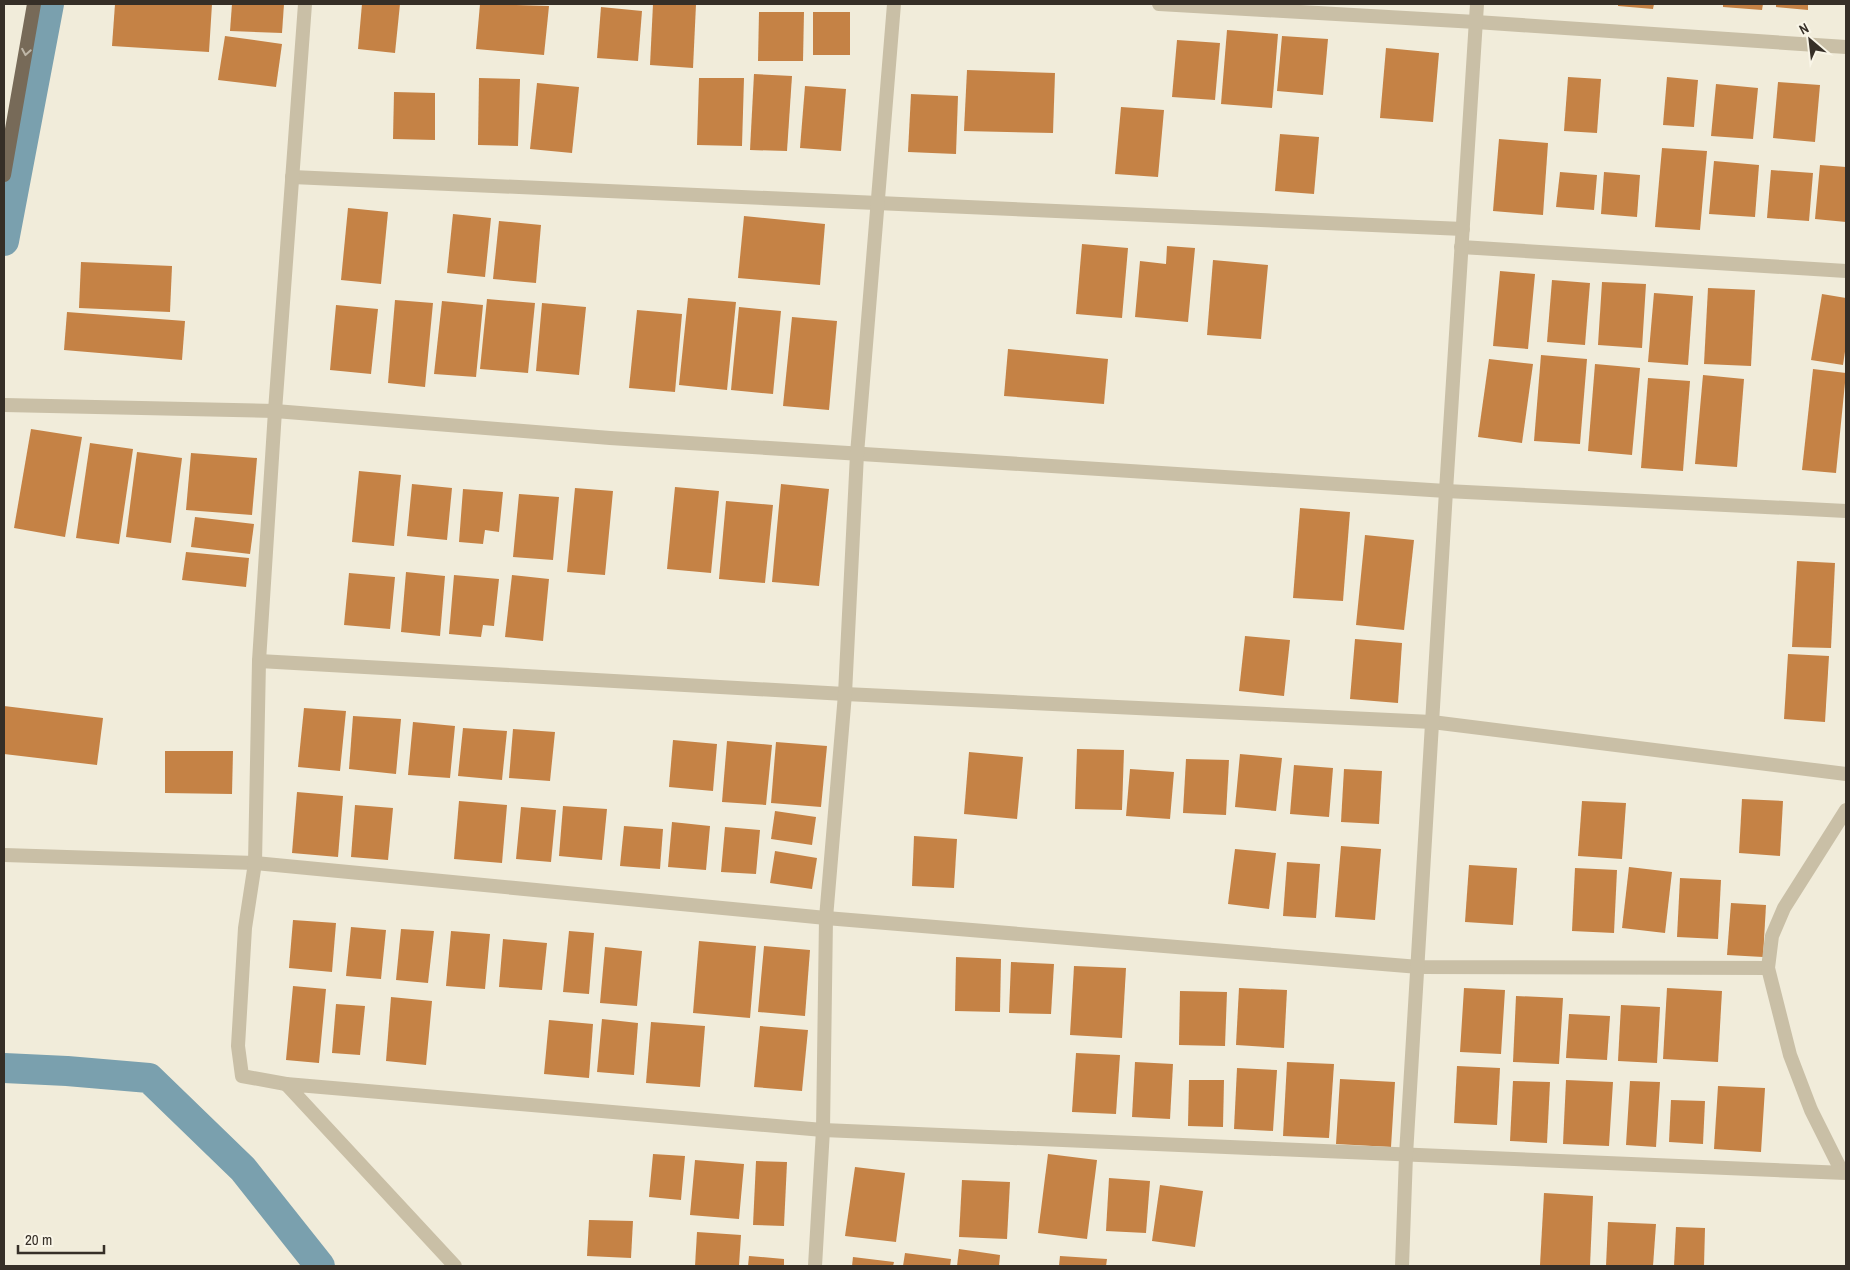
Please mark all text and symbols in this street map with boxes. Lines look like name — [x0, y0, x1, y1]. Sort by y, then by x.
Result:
north arrow — [1785, 15, 1835, 65]
text: N — [1796, 19, 1812, 38]
one-way arrow — [21, 47, 31, 56]
scale bar — [18, 1222, 104, 1254]
text: 20 m — [25, 1229, 52, 1250]

